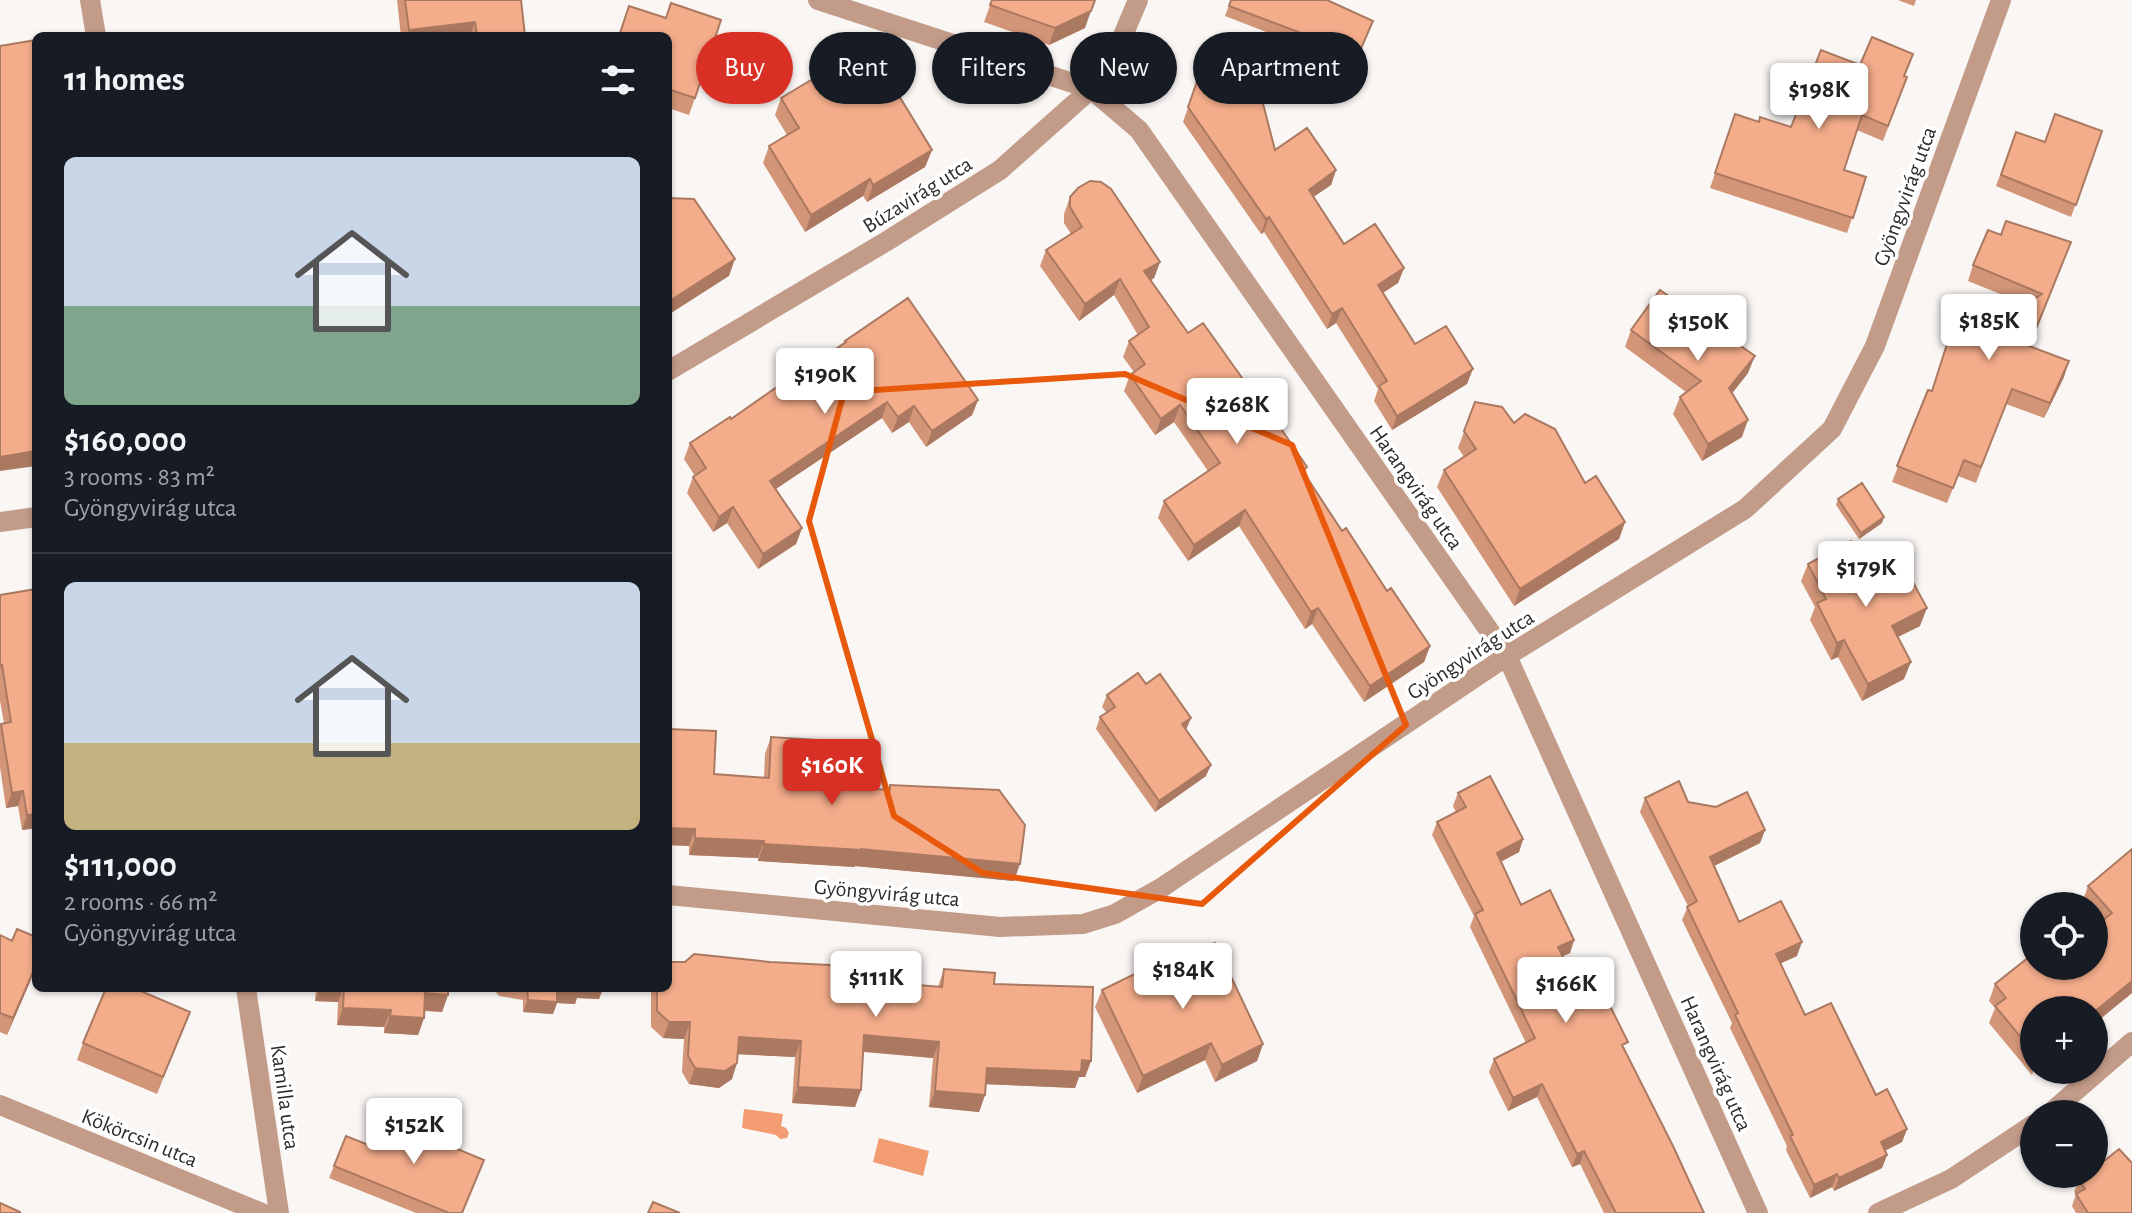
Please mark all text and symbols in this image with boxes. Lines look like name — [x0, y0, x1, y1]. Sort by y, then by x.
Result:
chip: Buy — [696, 32, 793, 104]
chip: Rent — [809, 32, 916, 104]
chip: Filters — [932, 32, 1054, 104]
chip: New — [1070, 32, 1177, 104]
chip: Apartment — [1193, 32, 1368, 104]
icon: filters — [596, 58, 640, 102]
text: 11 homes — [64, 63, 185, 97]
pin: $198K — [1763, 63, 1875, 131]
text: $198K — [1788, 76, 1850, 102]
street label: Gyöngyvirág utca — [1870, 124, 1940, 269]
street label: Búzavirág utca — [859, 153, 976, 237]
icon: home — [280, 209, 424, 353]
pin: $185K — [1933, 294, 2045, 362]
pin: $150K — [1642, 295, 1754, 363]
text: $185K — [1959, 307, 2019, 333]
text: $150K — [1667, 308, 1729, 334]
pin: $190K — [769, 348, 881, 416]
text: $190K — [794, 361, 856, 387]
pin: $268K — [1181, 378, 1293, 446]
text: $268K — [1205, 391, 1269, 417]
street label: Harangvirág utca — [1365, 422, 1467, 554]
text: $160,000 — [64, 424, 187, 458]
text: 3 rooms · 83 m² — [64, 464, 215, 490]
text: Gyöngyvirág utca — [64, 495, 237, 521]
pin: $179K — [1810, 541, 1922, 609]
text: $179K — [1836, 554, 1896, 580]
street label: Gyöngyvirág utca — [1403, 606, 1538, 704]
icon: home — [280, 634, 424, 778]
pin: $160K — [776, 739, 888, 807]
text: $160K — [801, 752, 863, 778]
text: $111,000 — [64, 849, 177, 883]
street label: Gyöngyvirág utca — [813, 876, 961, 910]
text: 2 rooms · 66 m² — [64, 889, 217, 915]
map controls — [2020, 892, 2108, 1188]
button: locate — [2020, 892, 2108, 980]
text: Gyöngyvirág utca — [64, 920, 237, 946]
pin: $184K — [1127, 943, 1239, 1011]
pin: $111K — [820, 951, 932, 1019]
text: $184K — [1152, 956, 1214, 982]
pin: $166K — [1510, 957, 1622, 1025]
text: $111K — [849, 964, 903, 990]
text: $166K — [1535, 970, 1597, 996]
street label: Harangvirág utca — [1676, 992, 1756, 1134]
button: + — [2020, 996, 2108, 1084]
street label: Kamilla utca — [267, 1043, 303, 1151]
pin: $152K — [358, 1098, 470, 1166]
button: − — [2020, 1100, 2108, 1188]
street label: Kökörcsin utca — [79, 1105, 201, 1171]
text: $152K — [384, 1111, 444, 1137]

